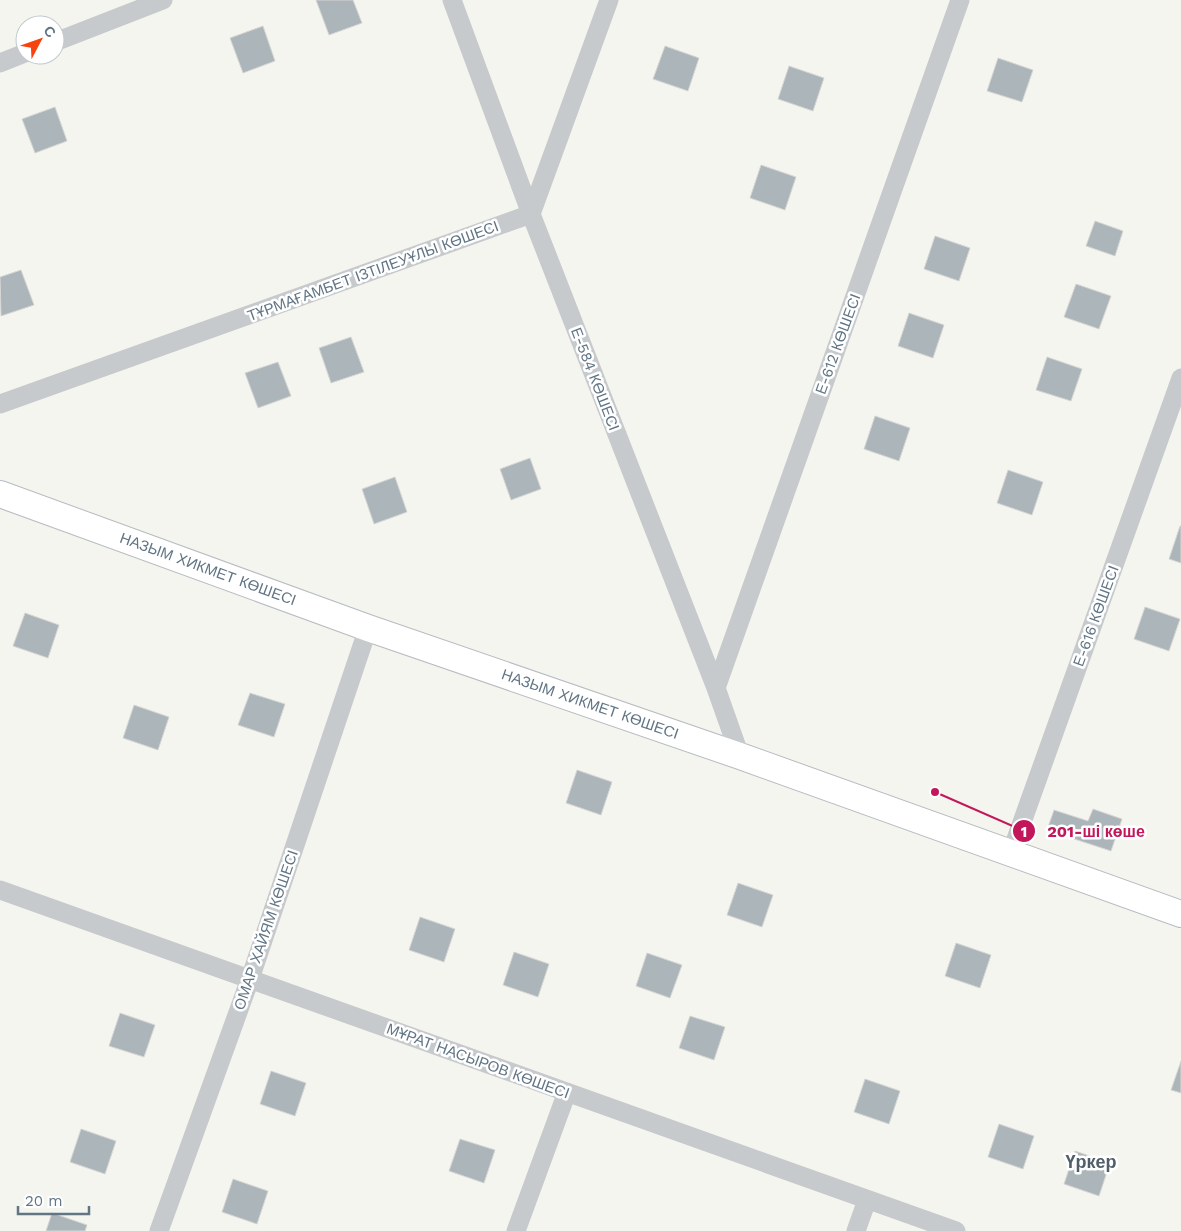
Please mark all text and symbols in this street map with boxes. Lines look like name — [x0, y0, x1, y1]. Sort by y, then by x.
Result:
north arrow — [15, 15, 65, 65]
text: С — [40, 22, 59, 41]
street label: ТҰРМАҒАМБЕТ ІЗТІЛЕУҰЛЫ КӨШЕСІ — [245, 217, 501, 325]
street label: Е-612 КӨШЕСІ — [811, 291, 865, 397]
street label: Е-584 КӨШЕСІ — [567, 325, 623, 433]
street label: НАЗЫМ ХИКМЕТ КӨШЕСІ — [117, 529, 299, 609]
street label: Е-616 КӨШЕСІ — [1069, 563, 1123, 669]
street label: НАЗЫМ ХИКМЕТ КӨШЕСІ — [499, 665, 681, 743]
callout: 201-ші көше — [1012, 816, 1154, 847]
text: 201-ші көше — [1047, 822, 1145, 841]
text: 1 — [1021, 823, 1027, 841]
street label: ОМАР ХАЙЯМ КӨШЕСІ — [230, 848, 302, 1012]
street label: МҰРАТ НАСЫРОВ КӨШЕСІ — [384, 1020, 572, 1102]
district label: Үркер — [1065, 1151, 1117, 1172]
scale bar — [18, 1184, 89, 1216]
text: 20 m — [25, 1192, 63, 1210]

